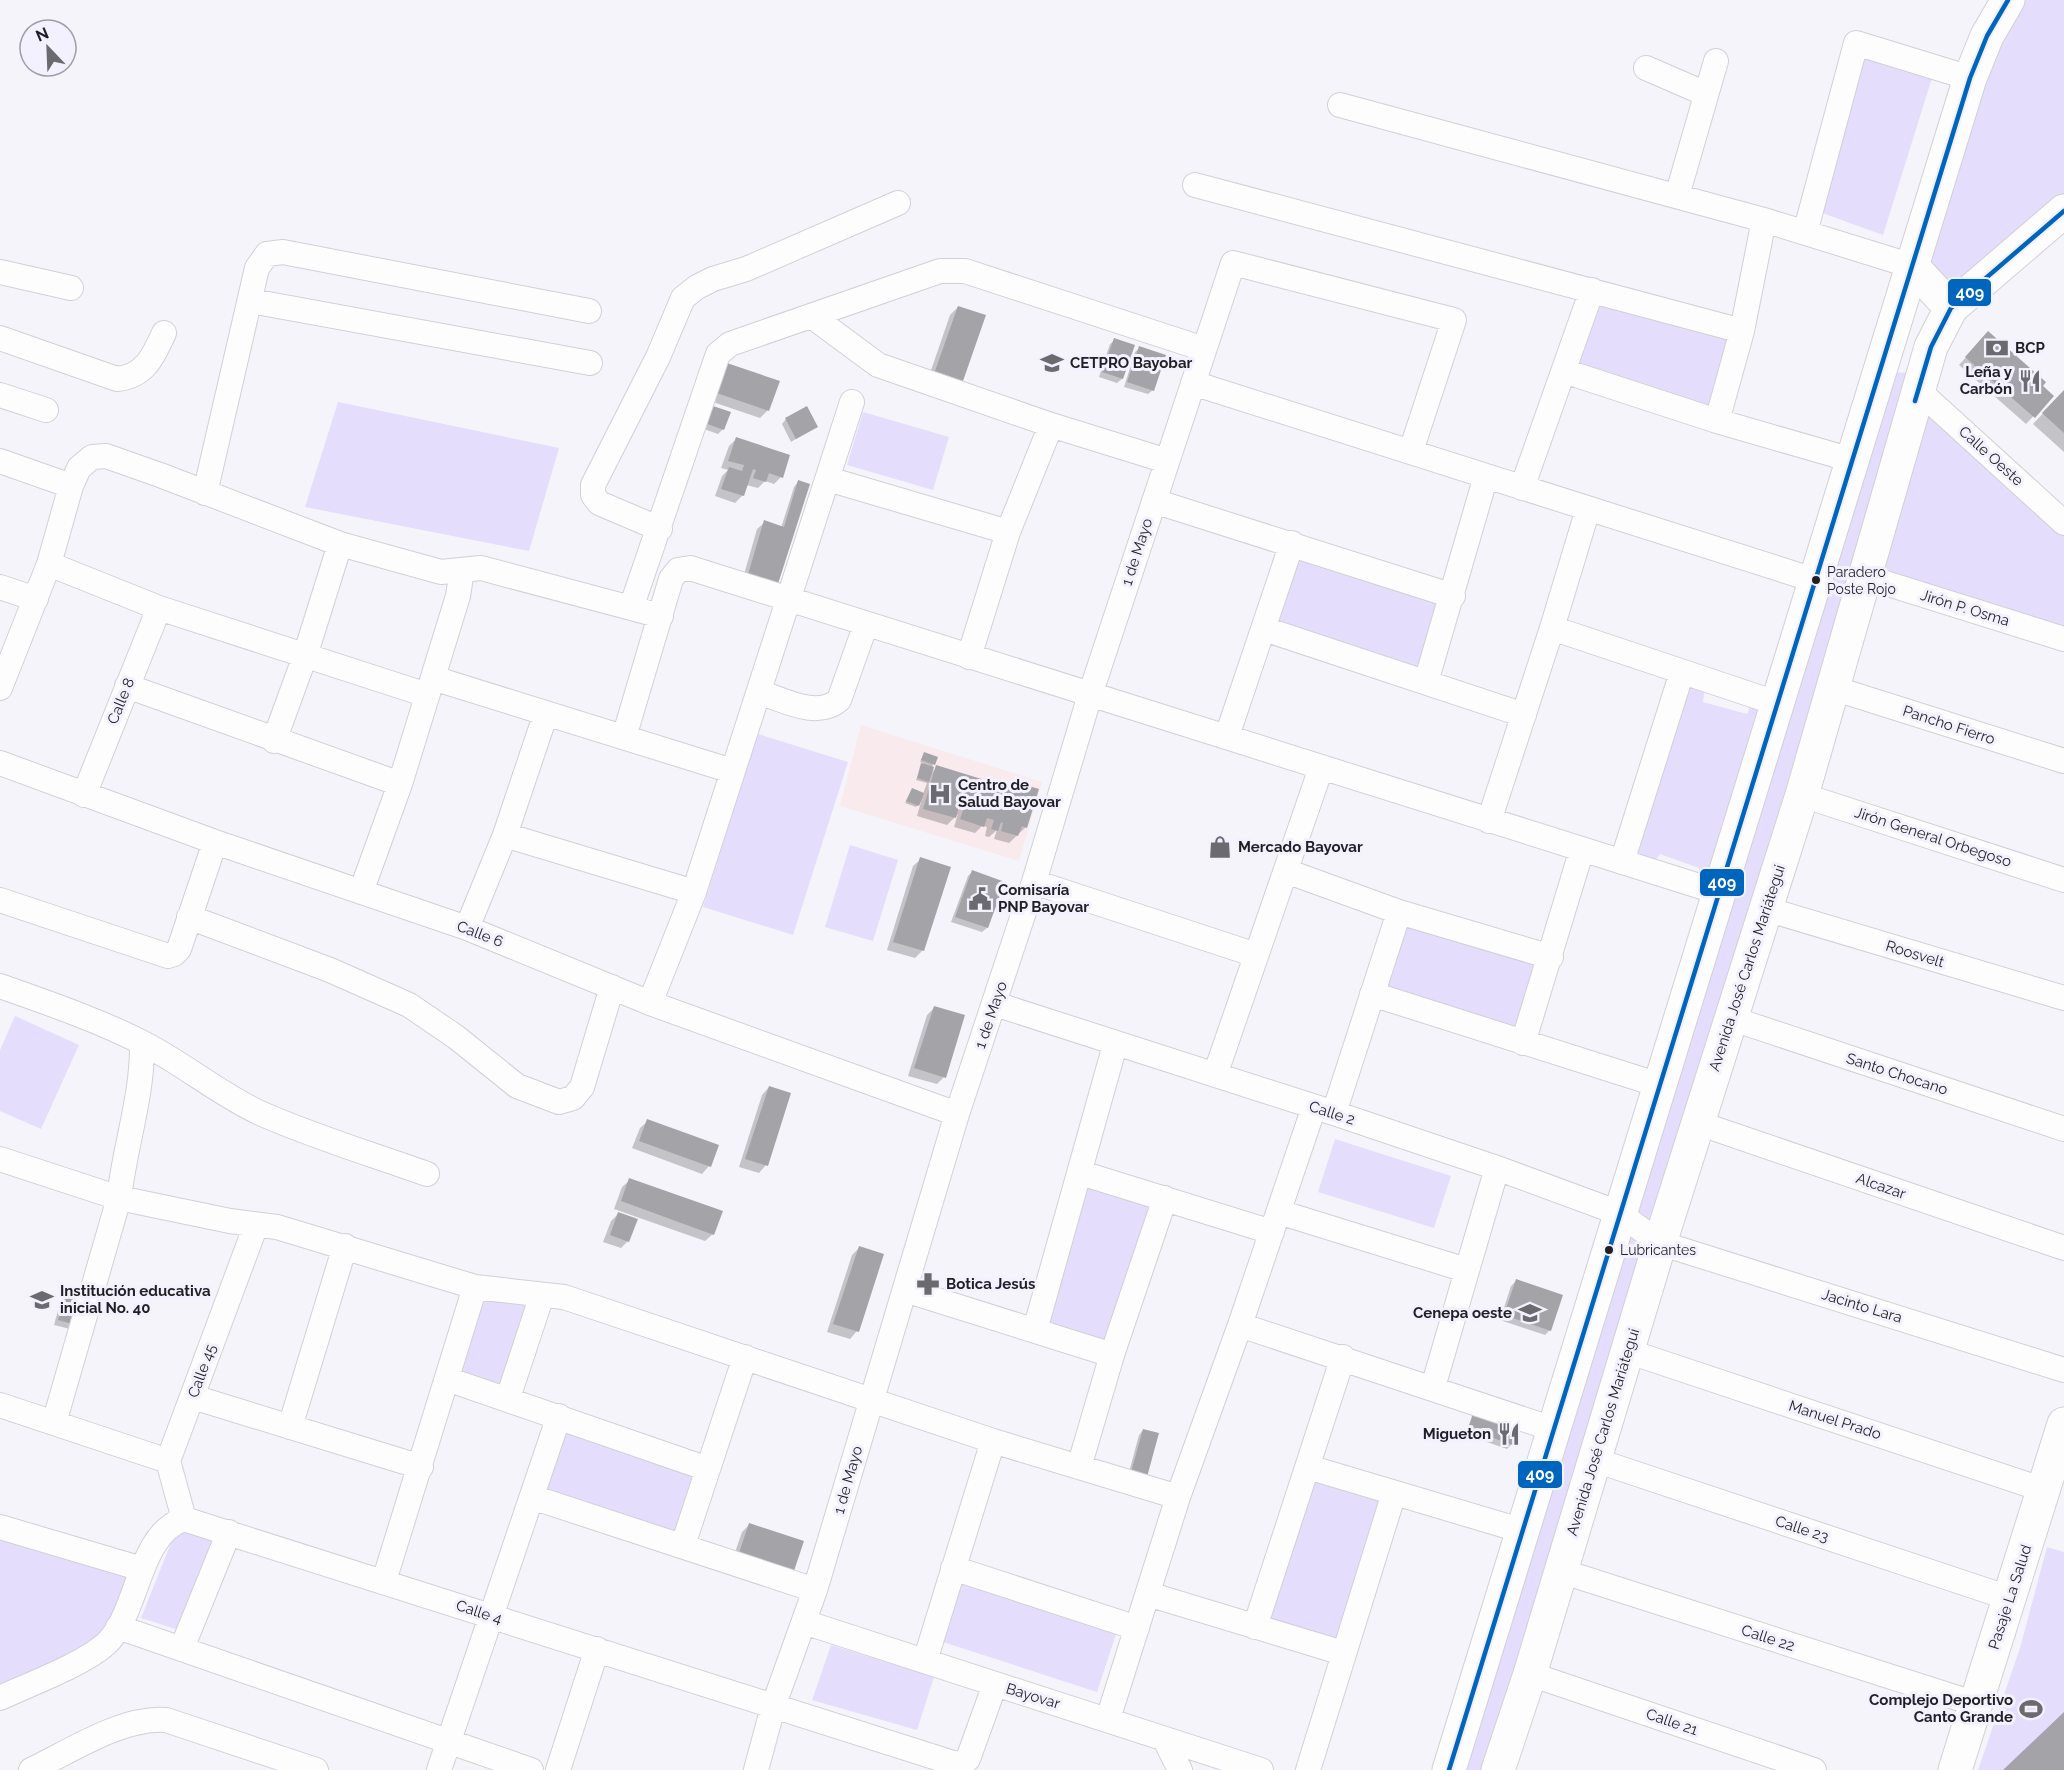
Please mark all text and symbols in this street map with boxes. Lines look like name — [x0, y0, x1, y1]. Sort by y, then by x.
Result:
north arrow — [18, 18, 78, 78]
text: N — [33, 24, 52, 46]
line badge: 409 — [1947, 278, 1992, 307]
text: 409 — [1956, 283, 1984, 302]
bank icon: BCP — [1984, 335, 2010, 361]
place label: BCP — [2015, 339, 2045, 357]
school or university icon: CETPRO Bayobar — [1039, 350, 1065, 376]
place label: CETPRO Bayobar — [1070, 354, 1192, 372]
place label: Leña y Carbón — [1960, 363, 2013, 398]
restaurant icon: Leña y Carbón — [2017, 368, 2043, 394]
street label: Calle Oeste — [1955, 422, 2027, 490]
street label: 1 de Mayo — [1118, 516, 1156, 588]
place label: Paradero Poste Rojo — [1827, 564, 1896, 597]
marker: Paradero Poste Rojo — [1810, 574, 1822, 586]
street label: Jirón P. Osma — [1918, 586, 2012, 630]
street label: Calle 8 — [104, 675, 138, 727]
street label: Pancho Fierro — [1901, 702, 1998, 748]
place label: Centro de Salud Bayovar — [958, 776, 1061, 811]
hospital icon: Centro de Salud Bayovar — [927, 781, 953, 807]
street label: Jirón General Orbegoso — [1852, 803, 2014, 871]
shop icon: Mercado Bayovar — [1207, 834, 1233, 860]
place label: Mercado Bayovar — [1238, 838, 1363, 856]
street label: Avenida José Carlos Mariátegui — [1705, 863, 1789, 1073]
line badge: 409 — [1699, 868, 1745, 897]
text: 409 — [1708, 873, 1736, 892]
place label: Comisaría PNP Bayovar — [998, 881, 1089, 916]
public building icon: Comisaría PNP Bayovar — [967, 886, 993, 912]
street label: Calle 6 — [454, 917, 506, 951]
street label: Roosvelt — [1884, 937, 1946, 971]
street label: 1 de Mayo — [971, 979, 1011, 1051]
street label: Santo Chocano — [1844, 1049, 1950, 1099]
street label: Calle 2 — [1307, 1097, 1357, 1129]
street label: Alcazar — [1854, 1169, 1909, 1203]
place label: Lubricantes — [1620, 1242, 1696, 1258]
marker: Lubricantes — [1603, 1244, 1615, 1256]
pharmacy icon: Botica Jesús — [915, 1271, 941, 1297]
place label: Botica Jesús — [946, 1275, 1035, 1293]
place label: Institución educativa inicial No. 40 — [60, 1282, 211, 1317]
street label: Jacinto Lara — [1819, 1285, 1905, 1327]
school or university icon: Institución educativa inicial No. 40 — [29, 1287, 55, 1313]
school or university icon: Cenepa oeste — [1517, 1300, 1543, 1326]
place label: Cenepa oeste — [1413, 1304, 1512, 1322]
street label: Avenida José Carlos Mariátegui — [1563, 1326, 1643, 1538]
street label: Calle 45 — [184, 1342, 220, 1400]
street label: Manuel Prado — [1786, 1397, 1884, 1443]
restaurant icon: Migueton — [1496, 1421, 1522, 1447]
place label: Migueton — [1423, 1425, 1491, 1443]
street label: 1 de Mayo — [830, 1444, 866, 1516]
line badge: 409 — [1517, 1460, 1563, 1489]
text: 409 — [1526, 1465, 1554, 1484]
street label: Calle 23 — [1773, 1512, 1831, 1546]
street label: Pasaje La Salud — [1985, 1542, 2035, 1652]
street label: Calle 4 — [454, 1596, 504, 1628]
street label: Calle 22 — [1739, 1621, 1797, 1655]
street label: Bayovar — [1004, 1679, 1063, 1713]
place label: Complejo Deportivo Canto Grande — [1869, 1691, 2013, 1726]
sports icon: Complejo Deportivo Canto Grande — [2018, 1696, 2044, 1722]
street label: Calle 21 — [1644, 1705, 1701, 1739]

